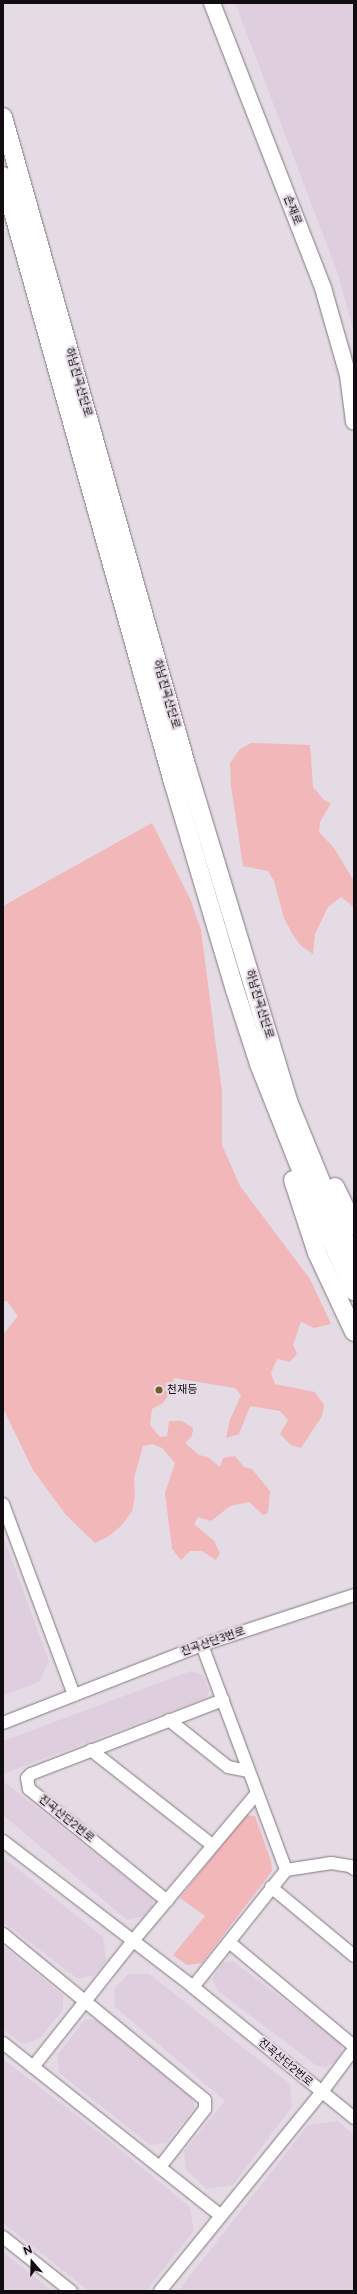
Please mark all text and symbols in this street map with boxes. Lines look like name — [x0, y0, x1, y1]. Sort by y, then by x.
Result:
street label: 손재로 — [280, 193, 304, 227]
street label: 하남진곡산단로 — [62, 346, 94, 418]
street label: 하남진곡산단로 — [150, 658, 182, 730]
street label: 하남진곡산단로 — [242, 968, 276, 1040]
place label: 천재등 — [167, 1383, 197, 1397]
marker: 천재등 — [154, 1385, 164, 1395]
street label: 진곡산단3번로 — [179, 1625, 247, 1659]
street label: 진곡산단2번로 — [36, 1793, 96, 1845]
street label: 진곡산단2번로 — [255, 2036, 315, 2090]
north arrow — [12, 2242, 52, 2282]
text: N — [21, 2243, 34, 2258]

